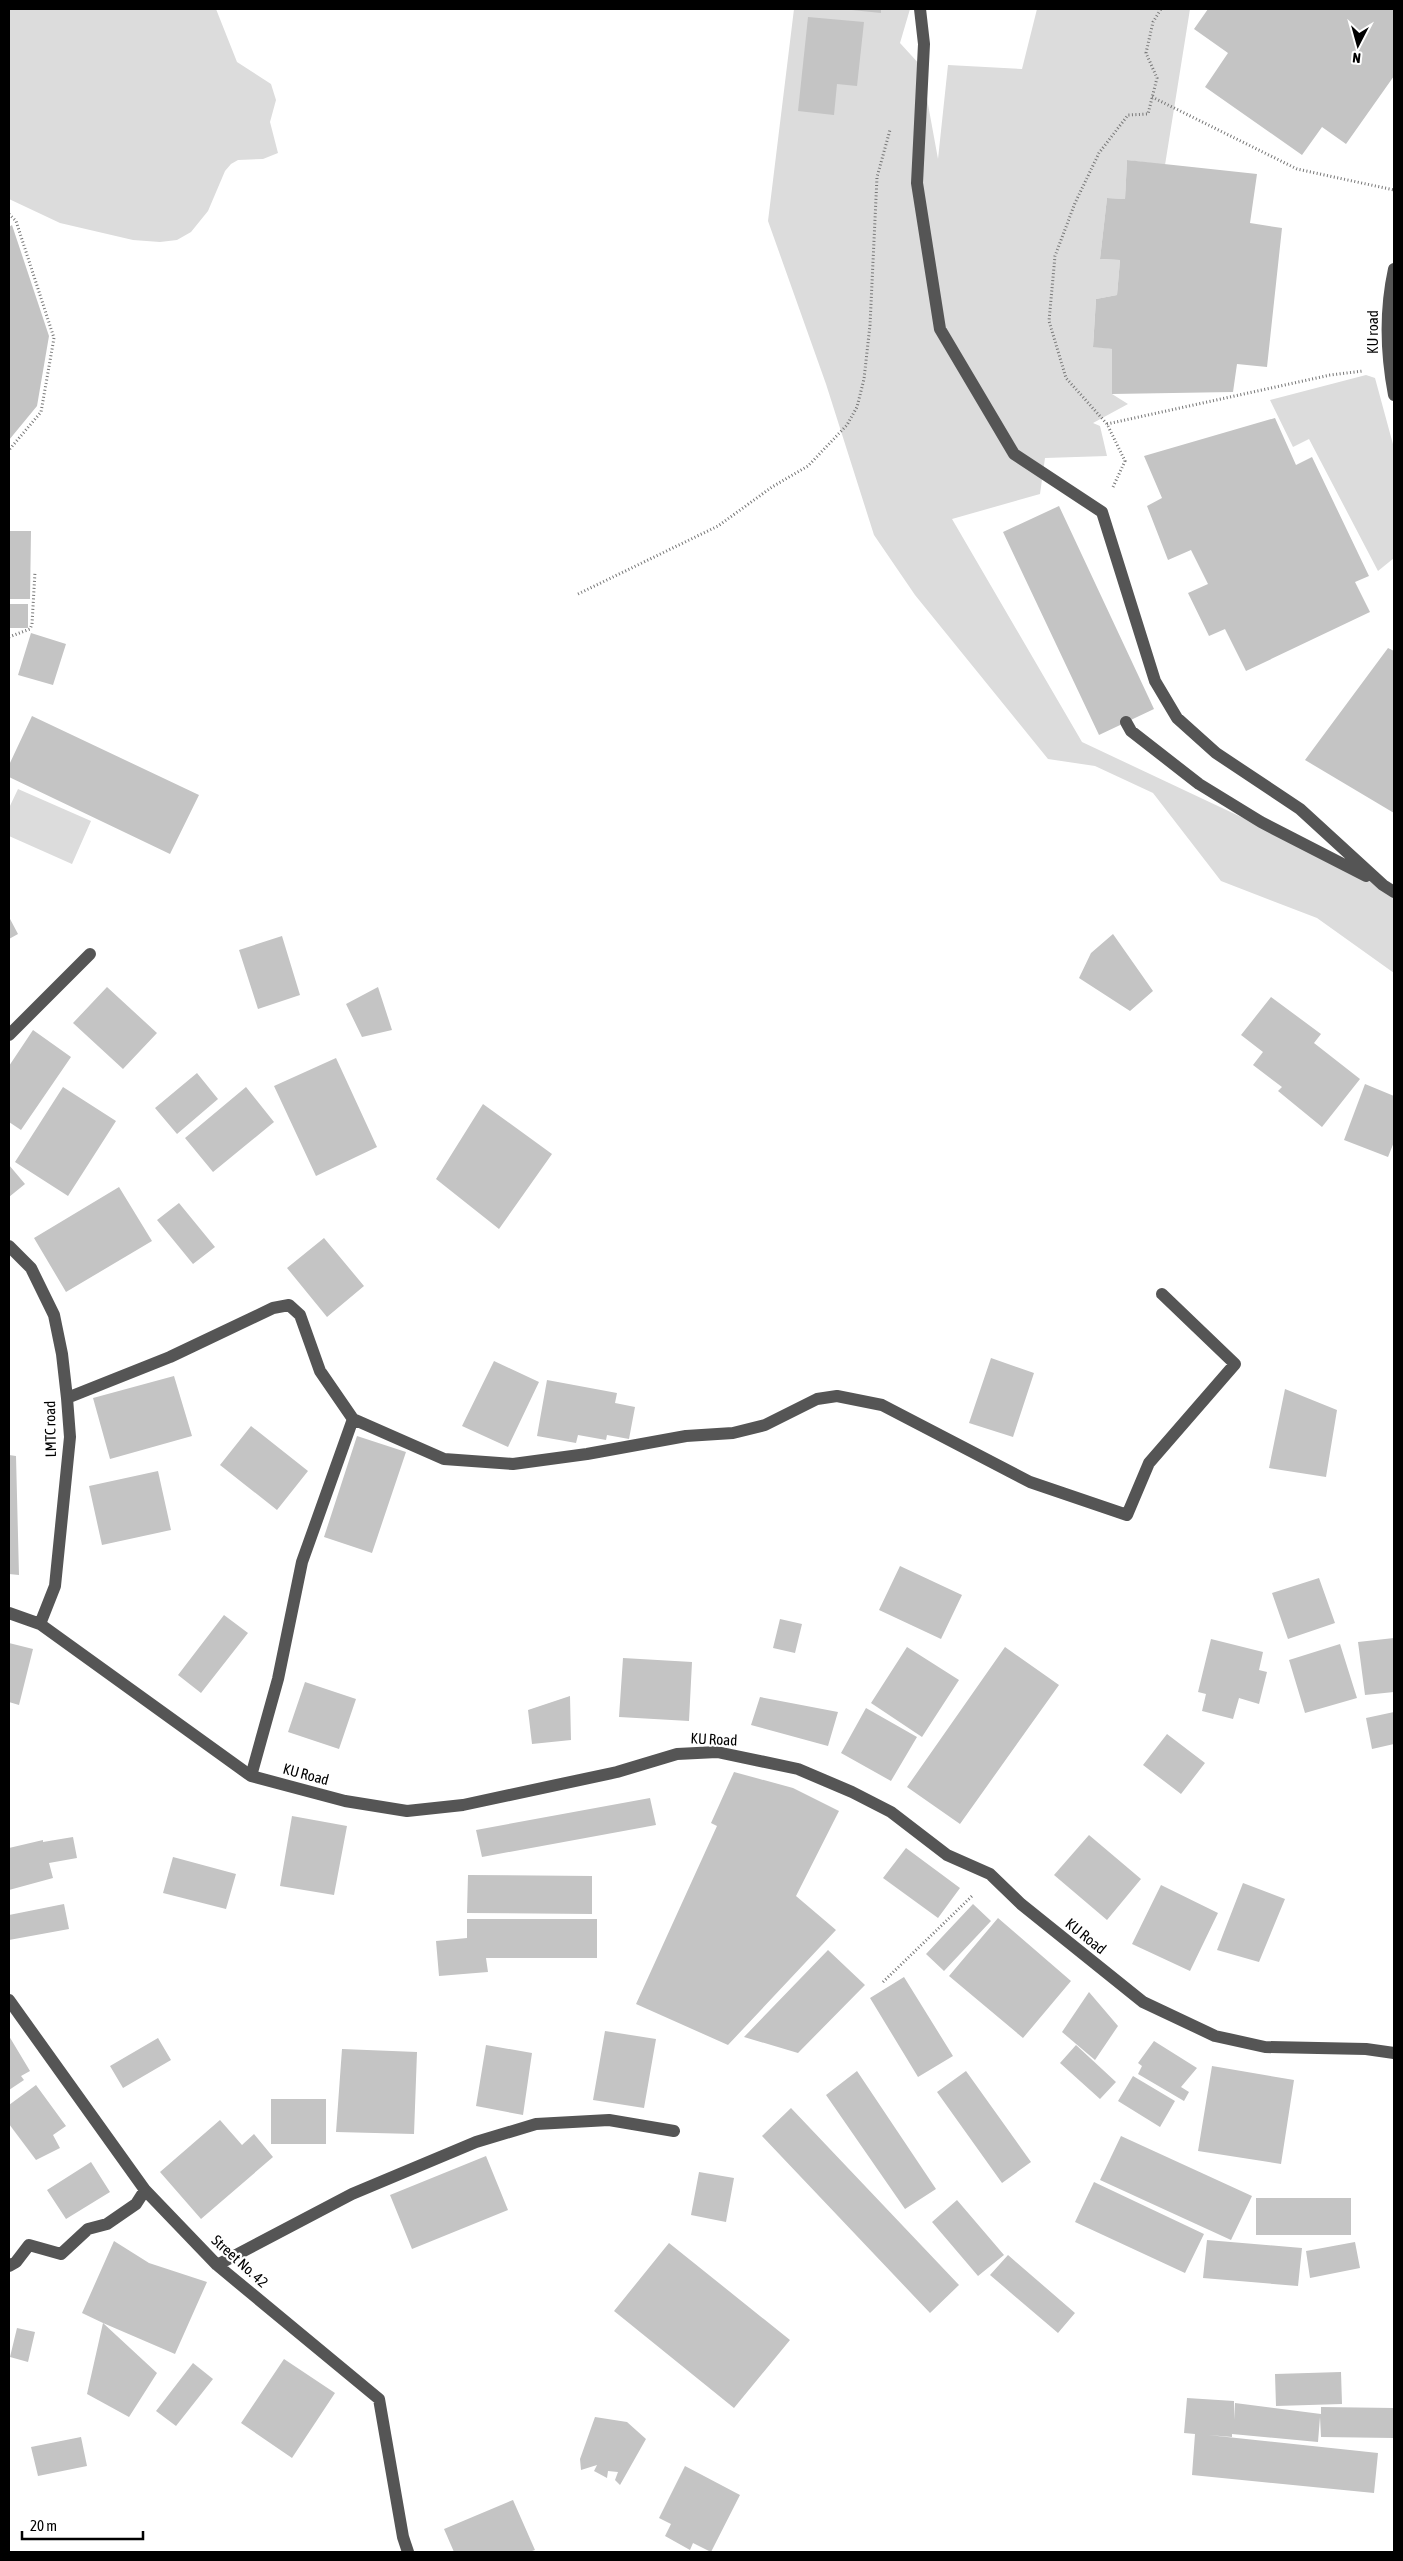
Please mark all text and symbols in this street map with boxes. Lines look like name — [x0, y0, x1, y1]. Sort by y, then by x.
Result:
north arrow — [1333, 20, 1383, 70]
text: N — [1352, 50, 1362, 66]
street label: KU road — [1364, 310, 1381, 354]
street label: LMTC road — [41, 1401, 59, 1457]
street label: KU Road — [690, 1729, 738, 1749]
street label: KU Road — [281, 1760, 331, 1788]
street label: KU Road — [1062, 1915, 1110, 1957]
street label: Street No. 42 — [208, 2231, 272, 2291]
scale bar — [22, 2508, 144, 2540]
text: 20 m — [30, 2517, 57, 2534]

